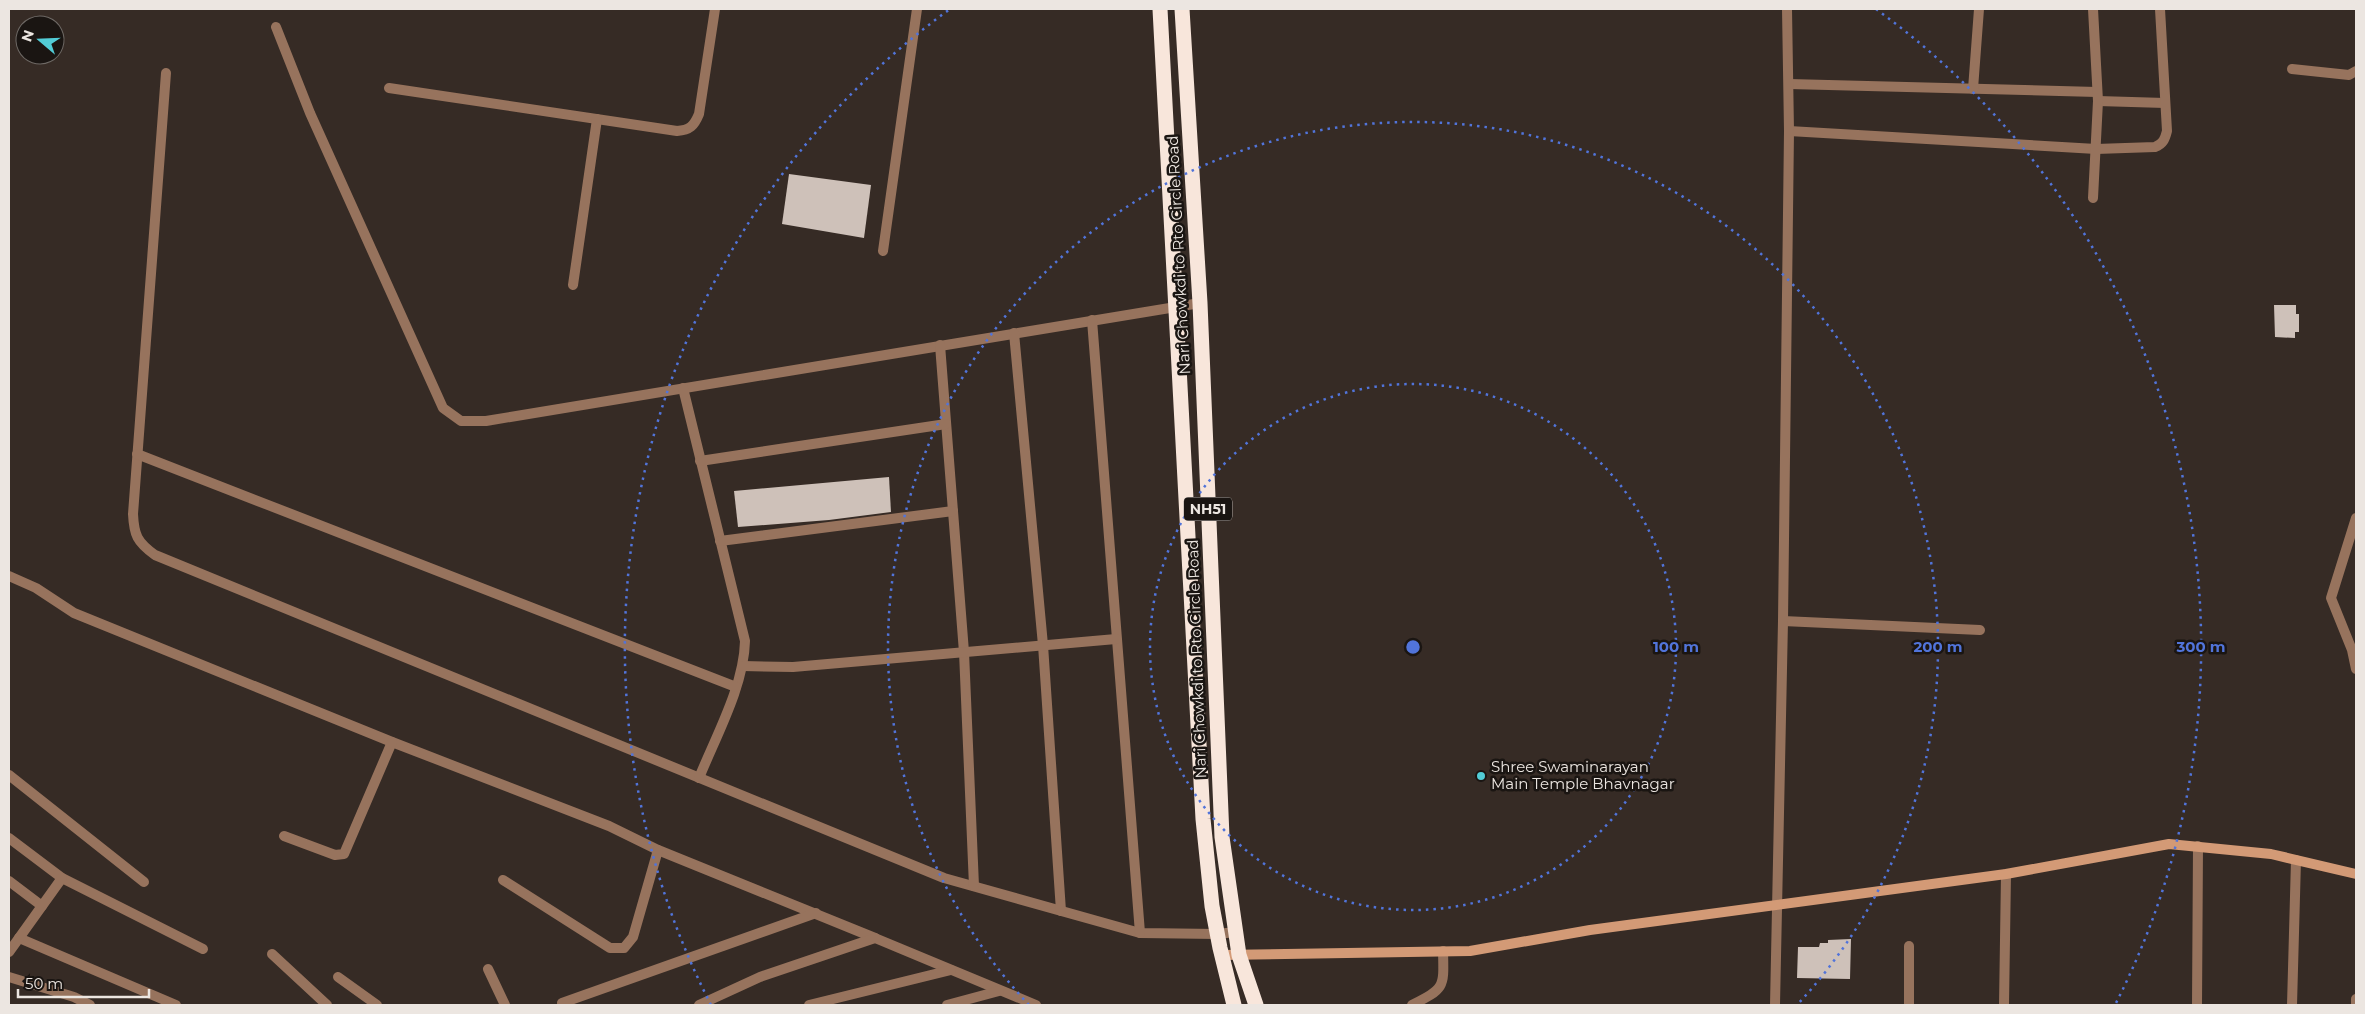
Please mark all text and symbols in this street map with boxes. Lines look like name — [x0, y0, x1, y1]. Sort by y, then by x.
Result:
north arrow — [15, 15, 65, 65]
text: N — [17, 27, 38, 44]
street label: Nari Chowkdi to Rto Circle Road — [1163, 135, 1194, 375]
road number: NH51 — [1184, 498, 1232, 520]
street label: Nari Chowkdi to Rto Circle Road — [1183, 539, 1210, 779]
text: 100 m — [1653, 637, 1699, 656]
text: 200 m — [1913, 637, 1963, 656]
text: 300 m — [2175, 637, 2226, 656]
centre of rings — [1404, 638, 1422, 656]
place label: Shree Swaminarayan Main Temple Bhavnagar — [1491, 757, 1675, 793]
marker: Shree Swaminarayan Main Temple Bhavnagar — [1475, 770, 1487, 782]
scale bar — [18, 966, 149, 998]
text: 50 m — [25, 974, 63, 993]

